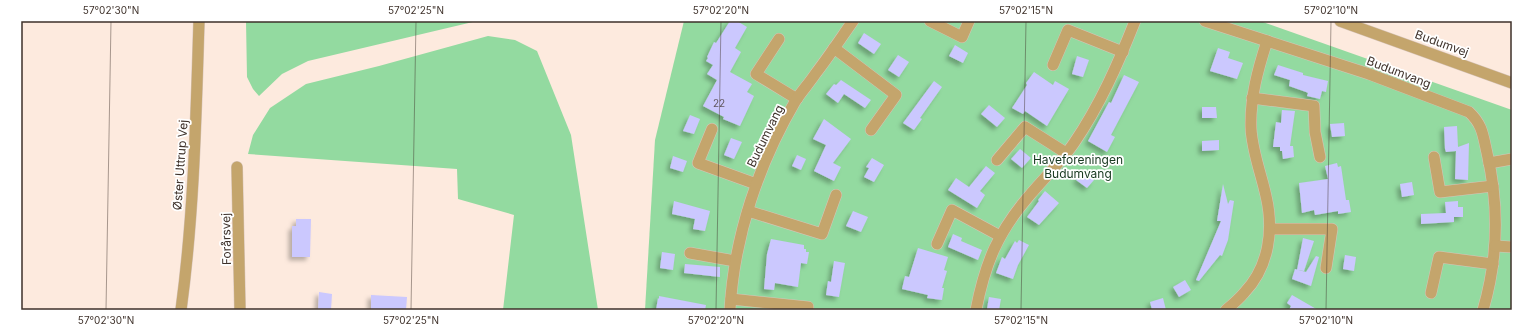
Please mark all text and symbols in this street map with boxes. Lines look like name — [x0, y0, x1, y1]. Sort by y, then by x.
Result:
text: 57°02'30"N — [83, 4, 139, 16]
text: 57°02'25"N — [388, 4, 444, 16]
text: 57°02'20"N — [693, 4, 749, 16]
text: 57°02'15"N — [999, 4, 1053, 16]
text: 57°02'10"N — [1304, 4, 1358, 16]
street label: Budumvej — [1413, 26, 1471, 60]
street label: Budumvang — [1365, 53, 1433, 91]
house number: 22 — [713, 97, 725, 109]
street label: Budumvang — [743, 102, 787, 170]
street label: Øster Uttrup Vej — [169, 119, 191, 211]
park label: Haveforeningen Budumvang — [1033, 152, 1123, 181]
street label: Forårsvej — [218, 213, 234, 265]
text: 57°02'30"N — [78, 314, 134, 326]
text: 57°02'25"N — [383, 314, 439, 326]
text: 57°02'20"N — [688, 314, 744, 326]
text: 57°02'15"N — [994, 314, 1048, 326]
text: 57°02'10"N — [1299, 314, 1353, 326]

